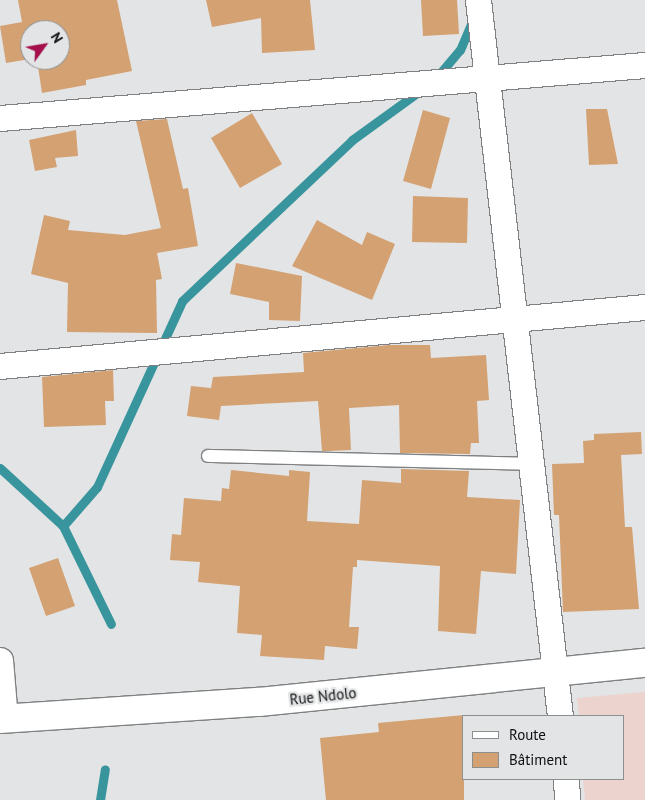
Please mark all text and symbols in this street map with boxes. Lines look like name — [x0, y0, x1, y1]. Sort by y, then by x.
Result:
north arrow — [20, 20, 70, 70]
text: N — [47, 29, 67, 46]
street label: Rue Ndolo — [289, 684, 357, 708]
legend — [462, 715, 625, 780]
text: Route — [509, 725, 546, 744]
text: Bâtiment — [509, 750, 567, 769]

